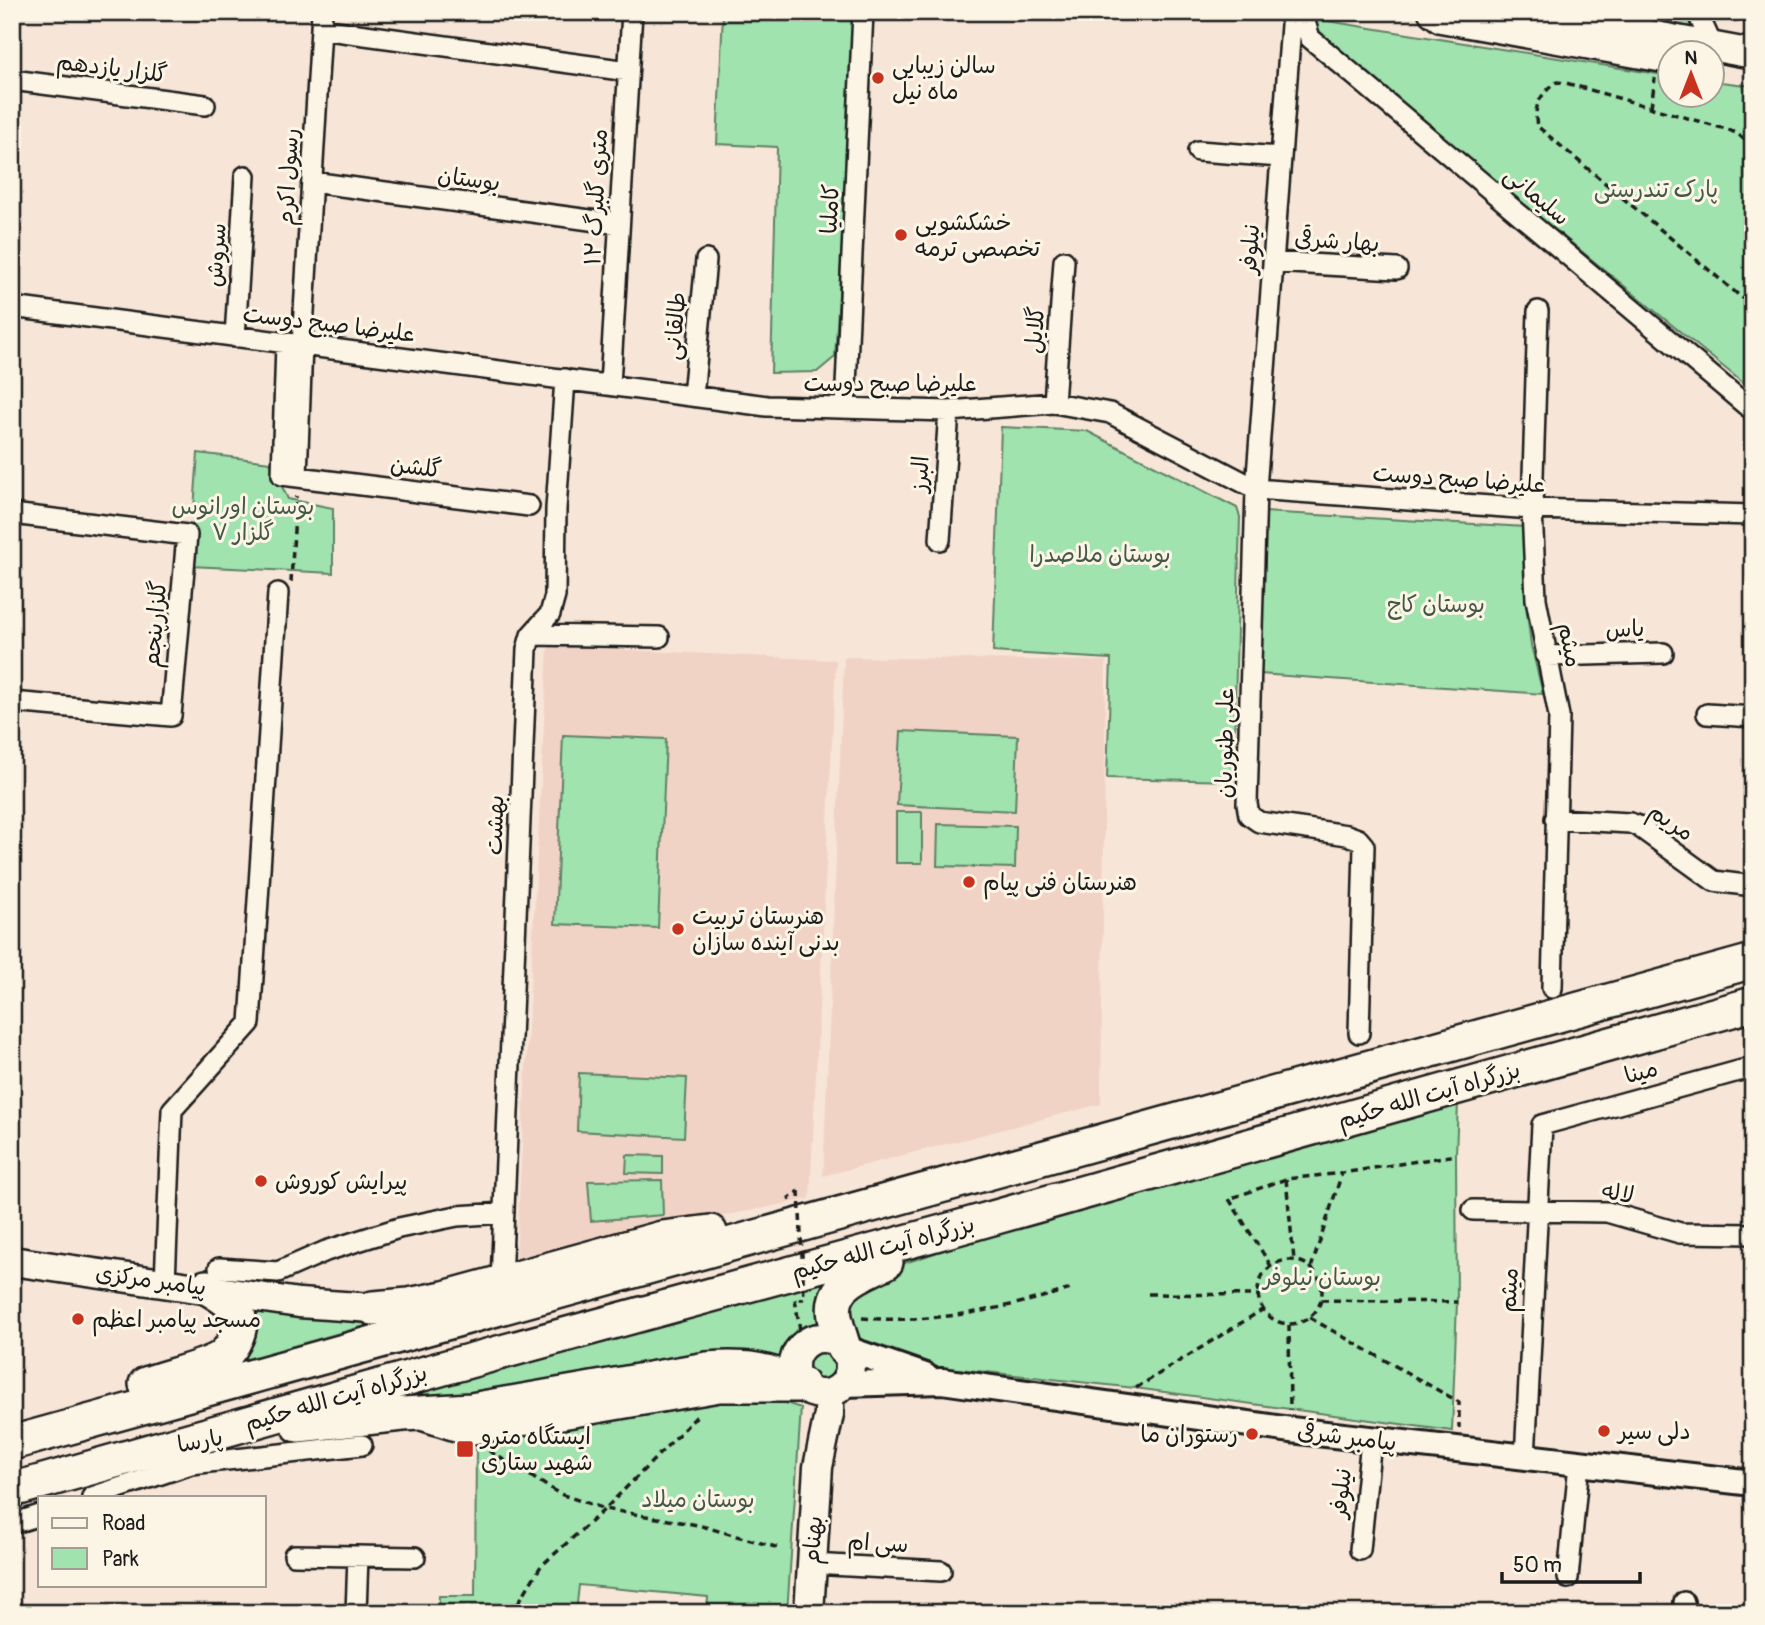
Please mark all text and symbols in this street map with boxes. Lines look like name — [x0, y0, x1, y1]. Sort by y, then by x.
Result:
north arrow — [1656, 38, 1726, 108]
text: N — [1685, 46, 1698, 70]
street label: گلزار یازدهم — [55, 47, 169, 92]
place label: سالن زیبایی ماه نیل — [892, 51, 996, 106]
marker: سالن زیبایی ماه نیل — [870, 70, 886, 86]
street label: رسول اکرم — [271, 127, 307, 227]
street label: ۱۲ متری گلبرگ — [578, 128, 614, 266]
street label: بوستان — [436, 160, 502, 198]
street label: سلیمانی — [1498, 160, 1576, 232]
park label: پارک تندرستی — [1594, 175, 1718, 204]
street label: کاملیا — [814, 183, 846, 235]
place label: خشکشویی تخصصی ترمه — [915, 208, 1041, 263]
street label: سروش — [199, 222, 233, 288]
street label: نیلوفر — [1234, 223, 1266, 277]
street label: بهار شرقی — [1294, 224, 1380, 258]
marker: خشکشویی تخصصی ترمه — [893, 227, 909, 243]
street label: طالقانی — [658, 291, 692, 361]
street label: علیرضا صبح دوست — [241, 299, 417, 350]
street label: گلایل — [1019, 305, 1051, 355]
street label: علیرضا صبح دوست — [803, 369, 977, 399]
street label: گلشن — [389, 449, 443, 485]
street label: البرز — [904, 455, 936, 495]
street label: علیرضا صبح دوست — [1372, 458, 1546, 501]
park label: بوستان اورانوس گلزار ۷ — [172, 492, 314, 547]
park label: بوستان ملاصدرا — [1029, 540, 1171, 569]
street label: گلزارپنجم — [137, 579, 176, 669]
park label: بوستان کاج — [1387, 590, 1485, 620]
street label: یاس — [1605, 614, 1645, 644]
street label: میثم — [1549, 620, 1589, 670]
street label: علی طنوریان — [1210, 687, 1240, 799]
street label: بهشت — [479, 794, 511, 856]
street label: مریم — [1641, 797, 1699, 850]
place label: هنرستان فنی پیام — [983, 868, 1137, 900]
marker: هنرستان فنی پیام — [961, 874, 977, 890]
place label: هنرستان تربیت بدنی آینده سازان — [692, 902, 840, 957]
marker: هنرستان تربیت بدنی آینده سازان — [670, 921, 686, 937]
street label: مینا — [1621, 1054, 1661, 1090]
street label: بزرگراه آیت الله حکیم — [1334, 1055, 1524, 1138]
place label: پیرایش کوروش — [275, 1167, 408, 1196]
marker: پیرایش کوروش — [253, 1173, 269, 1189]
street label: لاله — [1600, 1176, 1636, 1210]
street label: بزرگراه آیت الله حکیم — [788, 1210, 978, 1289]
street label: پیامبر مرکزی — [94, 1258, 208, 1302]
park label: بوستان نیلوفر — [1261, 1263, 1381, 1292]
street label: میثم — [1493, 1267, 1528, 1313]
place label: مسجد پیامبر اعظم — [92, 1305, 261, 1337]
marker: مسجد پیامبر اعظم — [70, 1311, 86, 1327]
street label: بزرگراه آیت الله حکیم — [241, 1358, 431, 1441]
street label: پیامبر شرقی — [1296, 1417, 1398, 1457]
place label: دلی سیر — [1616, 1417, 1691, 1446]
place label: رستوران ما — [1140, 1420, 1238, 1449]
place label: ایستگاه مترو شهید ستاری — [479, 1422, 593, 1477]
street label: پارسا — [175, 1423, 225, 1459]
marker: دلی سیر — [1596, 1423, 1612, 1439]
marker: رستوران ما — [1244, 1426, 1260, 1442]
marker: ایستگاه مترو شهید ستاری — [455, 1439, 475, 1459]
street label: نیلوفر — [1324, 1467, 1358, 1521]
park label: بوستان میلاد — [641, 1485, 755, 1514]
legend — [38, 1496, 266, 1586]
text: Road — [102, 1510, 146, 1537]
street label: بهنام — [797, 1515, 832, 1566]
street label: سی ام — [847, 1527, 909, 1562]
scale bar — [1502, 1541, 1641, 1585]
text: Park — [102, 1546, 139, 1573]
text: 50 m — [1513, 1552, 1562, 1579]

